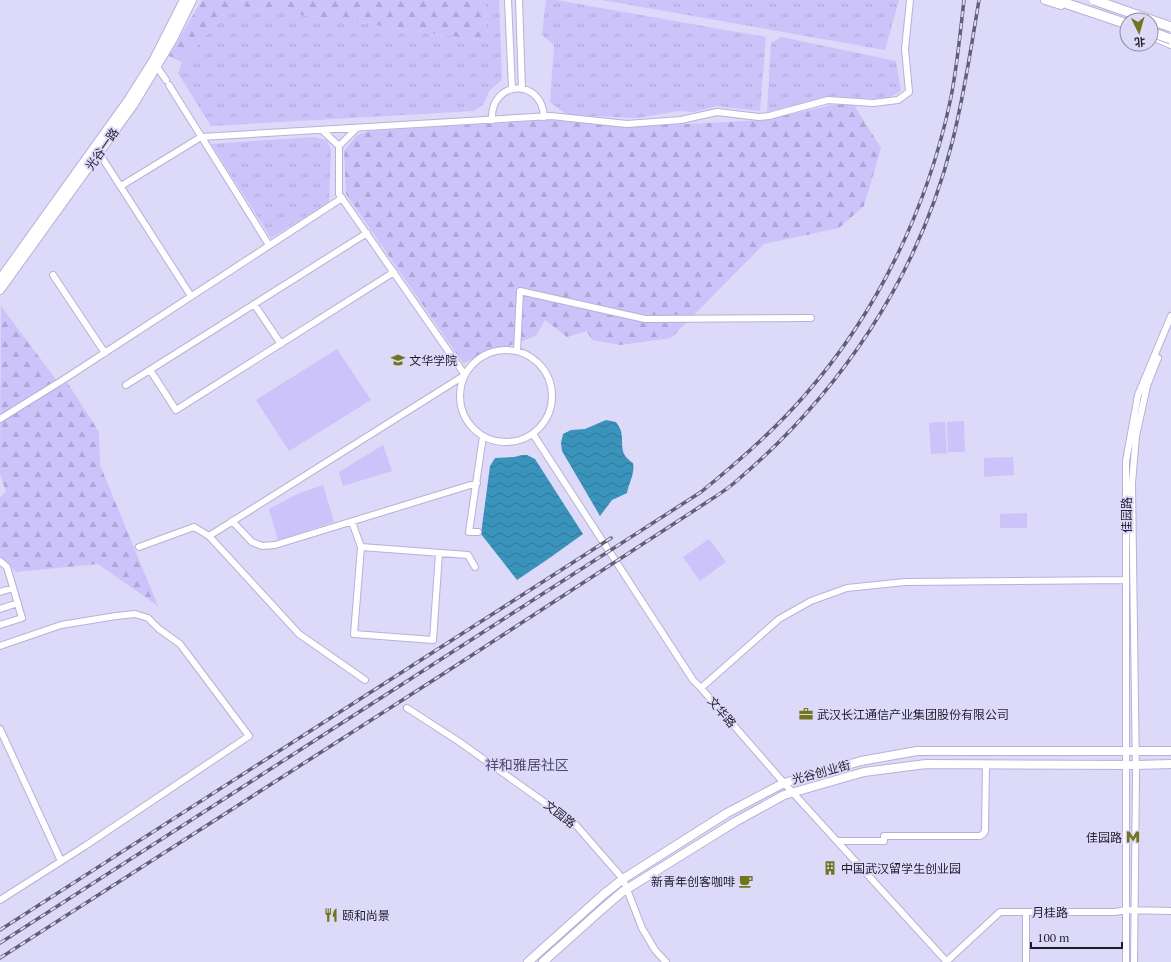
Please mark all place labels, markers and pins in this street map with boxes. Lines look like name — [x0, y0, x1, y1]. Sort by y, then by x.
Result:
school or university icon: 文华学院 — [390, 352, 406, 368]
place label: 文华学院 — [409, 353, 457, 368]
office icon: 武汉长江通信产业集团股份有限公司 — [798, 706, 814, 722]
place label: 武汉长江通信产业集团股份有限公司 — [817, 707, 1009, 722]
metro station icon: 佳园路 — [1125, 829, 1141, 845]
place label: 佳园路 — [1086, 830, 1122, 845]
building icon: 中国武汉留学生创业园 — [822, 860, 838, 876]
place label: 中国武汉留学生创业园 — [841, 861, 961, 876]
cafe icon: 新青年创客咖啡 — [738, 873, 754, 889]
place label: 新青年创客咖啡 — [651, 874, 735, 889]
restaurant icon: 颐和尚景 — [323, 907, 339, 923]
place label: 颐和尚景 — [342, 908, 390, 923]

